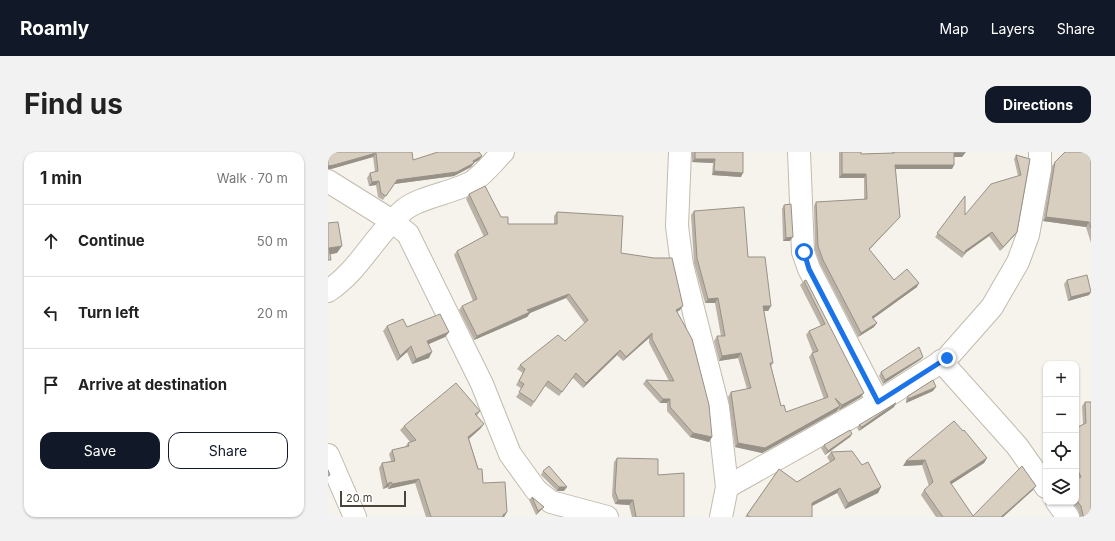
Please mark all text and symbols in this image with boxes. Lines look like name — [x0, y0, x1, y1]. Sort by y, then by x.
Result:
text: Roamly — [20, 17, 89, 40]
text: Map — [940, 20, 969, 37]
text: Layers — [991, 20, 1035, 37]
text: Share — [1057, 20, 1095, 37]
button: Directions — [985, 86, 1091, 123]
text: Find us — [24, 87, 123, 121]
text: 1 min — [40, 168, 82, 188]
text: Walk · 70 m — [217, 170, 288, 186]
icon: ahead — [40, 230, 62, 252]
text: Continue — [78, 231, 145, 250]
text: 50 m — [257, 233, 288, 249]
route start — [795, 243, 813, 261]
icon: left — [40, 302, 62, 324]
text: Turn left — [78, 303, 139, 322]
text: 20 m — [257, 305, 288, 321]
route end — [938, 349, 956, 367]
map controls — [1043, 361, 1079, 505]
button: + — [1043, 361, 1079, 397]
icon: arrive — [40, 374, 62, 396]
text: Arrive at destination — [78, 375, 227, 394]
button: − — [1043, 397, 1079, 433]
button: Save — [40, 432, 160, 469]
button: Share — [168, 432, 288, 469]
button: locate — [1043, 433, 1079, 469]
button: layers — [1043, 469, 1079, 505]
scale bar — [340, 489, 406, 508]
text: 20 m — [346, 491, 372, 505]

